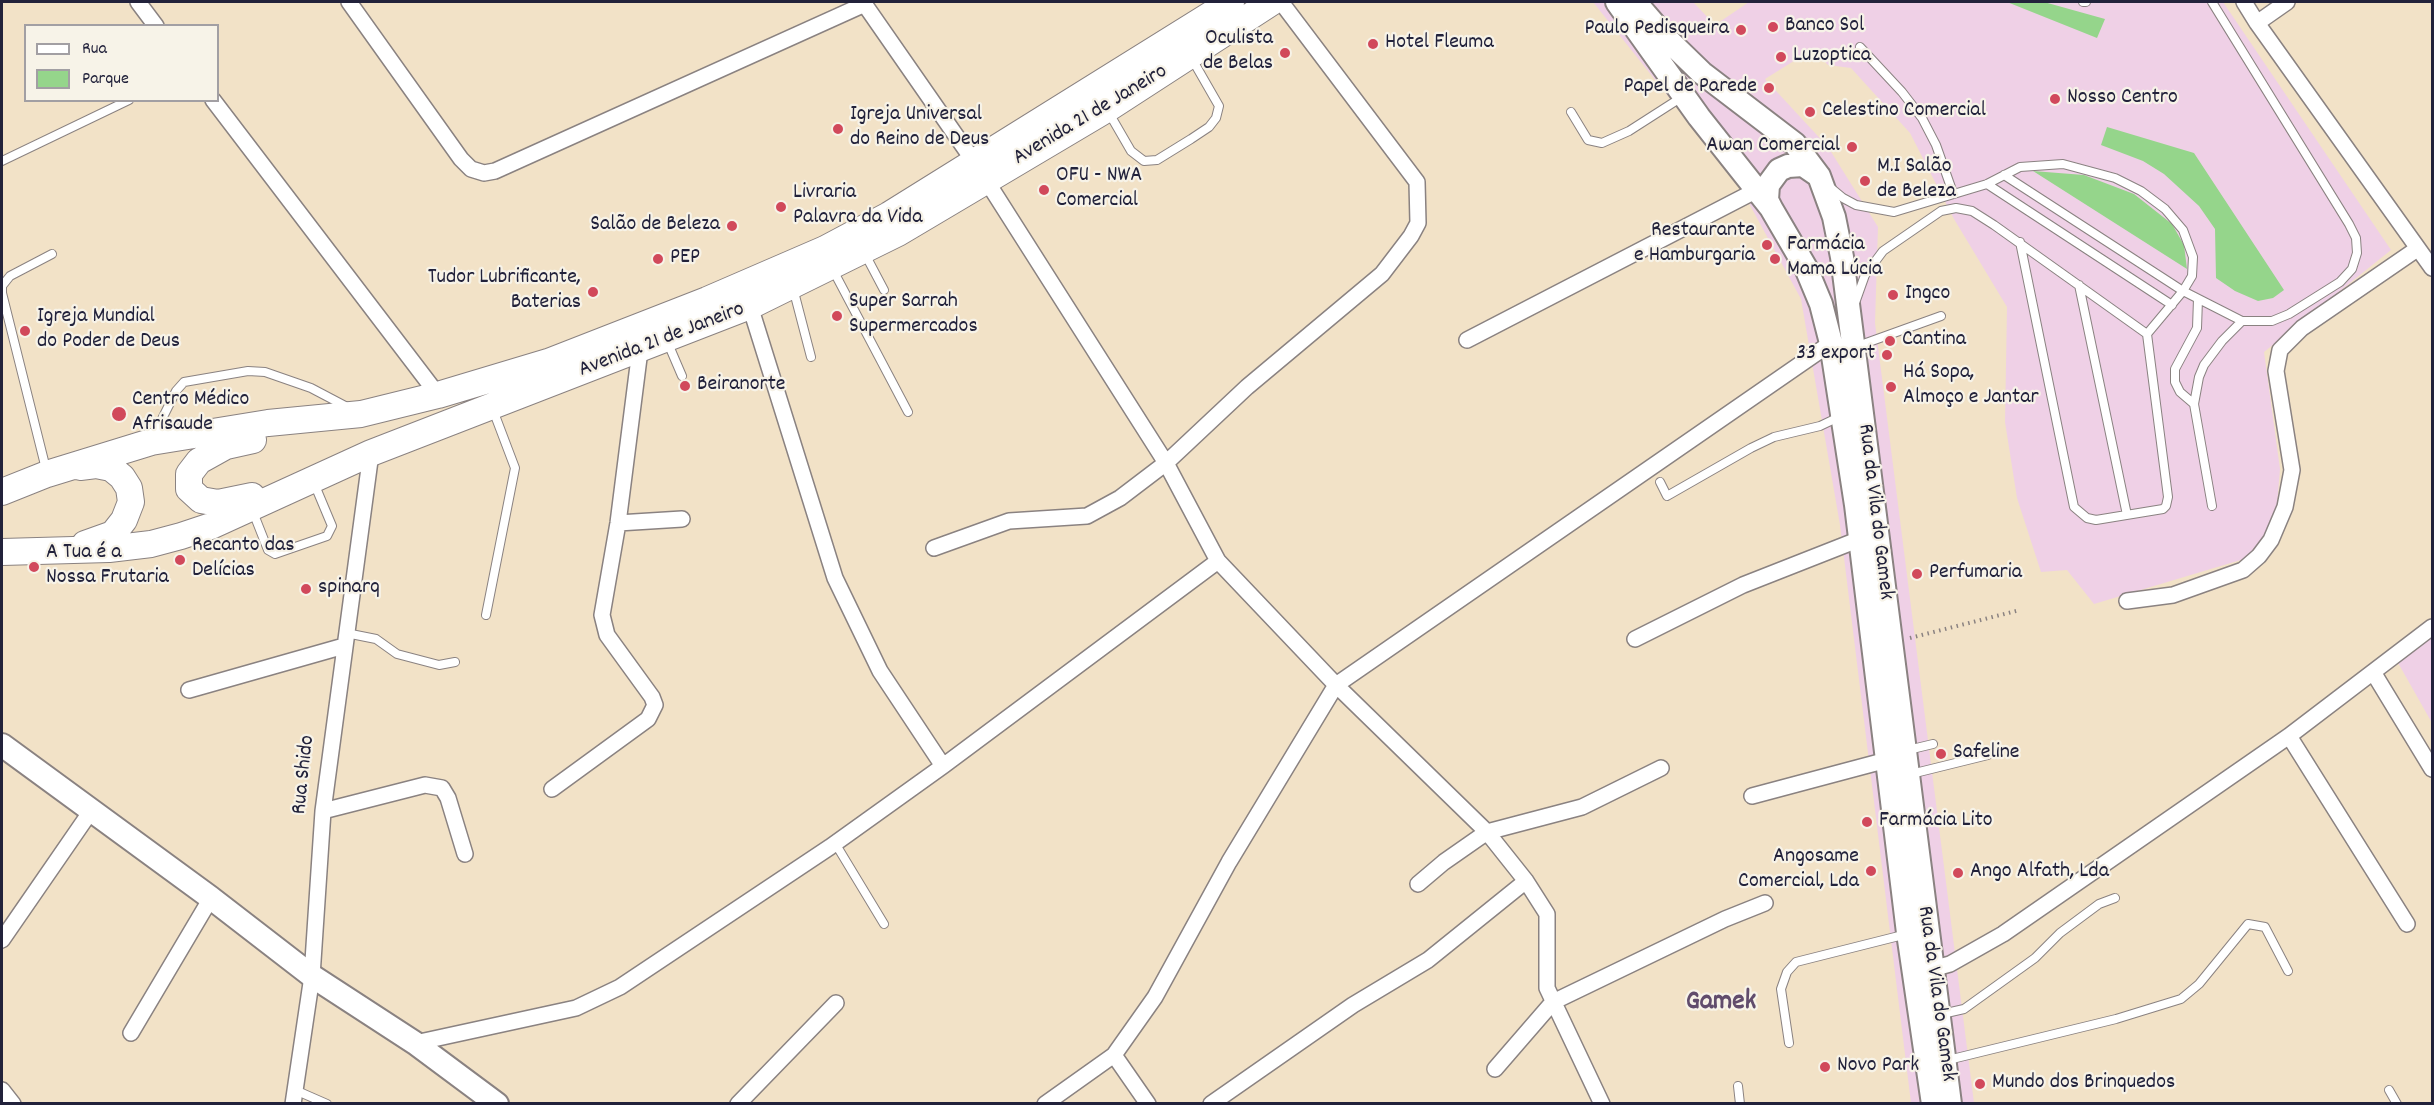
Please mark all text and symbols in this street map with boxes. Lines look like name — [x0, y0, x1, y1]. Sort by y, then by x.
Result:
place label: Banco Sol — [1785, 14, 1864, 40]
place label: Paulo Pedisqueira — [1584, 17, 1729, 43]
marker: Banco Sol — [1766, 20, 1780, 34]
marker: Paulo Pedisqueira — [1734, 23, 1748, 37]
legend — [24, 24, 219, 102]
place label: Oculista de Belas — [1203, 27, 1273, 78]
place label: Hotel Fleuma — [1385, 31, 1494, 57]
text: Rua — [82, 37, 107, 62]
marker: Hotel Fleuma — [1366, 37, 1380, 51]
place label: Luzoptica — [1793, 44, 1871, 70]
marker: Oculista de Belas — [1278, 46, 1292, 60]
marker: Luzoptica — [1774, 50, 1788, 64]
street label: Avenida 21 de Janeiro — [1009, 60, 1173, 172]
text: Parque — [82, 67, 129, 92]
place label: Papel de Parede — [1623, 75, 1757, 101]
marker: Papel de Parede — [1762, 81, 1776, 95]
place label: Nosso Centro — [2067, 86, 2178, 112]
marker: Nosso Centro — [2048, 92, 2062, 106]
place label: Celestino Comercial — [1822, 99, 1986, 125]
place label: Igreja Universal do Reino de Deus — [850, 103, 989, 154]
marker: Celestino Comercial — [1803, 105, 1817, 119]
marker: Igreja Universal do Reino de Deus — [831, 122, 845, 136]
place label: Awan Comercial — [1706, 134, 1840, 160]
marker: Awan Comercial — [1845, 140, 1859, 154]
place label: M.I Salão de Beleza — [1877, 155, 1956, 206]
place label: OFU - NWA Comercial — [1056, 164, 1142, 216]
marker: M.I Salão de Beleza — [1858, 174, 1872, 188]
place label: Livraria Palavra da Vida — [793, 181, 922, 232]
marker: OFU - NWA Comercial — [1037, 183, 1051, 197]
marker: Livraria Palavra da Vida — [774, 200, 788, 214]
place label: Salão de Beleza — [590, 213, 720, 239]
marker: Salão de Beleza — [725, 219, 739, 233]
place label: Restaurante e Hamburgaria — [1634, 219, 1755, 270]
place label: Farmácia Mama Lúcia — [1787, 233, 1882, 284]
marker: Restaurante e Hamburgaria — [1760, 238, 1774, 252]
place label: PEP — [670, 246, 700, 272]
marker: PEP — [651, 252, 665, 266]
marker: Farmácia Mama Lúcia — [1768, 252, 1782, 266]
place label: Tudor Lubrificante, Baterias — [428, 266, 581, 318]
place label: Ingco — [1905, 282, 1950, 308]
marker: Tudor Lubrificante, Baterias — [586, 285, 600, 299]
marker: Ingco — [1886, 288, 1900, 302]
place label: Super Sarrah Supermercados — [849, 290, 978, 342]
street label: Avenida 21 de Janeiro — [575, 297, 749, 385]
place label: Igreja Mundial do Poder de Deus — [37, 305, 180, 356]
marker: Super Sarrah Supermercados — [830, 309, 844, 323]
marker: Igreja Mundial do Poder de Deus — [18, 324, 32, 338]
place label: Cantina — [1902, 328, 1966, 354]
marker: Cantina — [1883, 334, 1897, 348]
place label: 33 export — [1796, 342, 1875, 368]
marker: 33 export — [1880, 348, 1894, 362]
place label: Há Sopa, Almoço e Jantar — [1903, 361, 2039, 412]
place label: Beiranorte — [697, 373, 786, 399]
marker: Beiranorte — [678, 379, 692, 393]
marker: Há Sopa, Almoço e Jantar — [1884, 380, 1898, 394]
place label: Centro Médico Afrisaude — [132, 388, 249, 440]
marker: Centro Médico Afrisaude — [110, 405, 128, 423]
street label: Rua da Vila do Gamek — [1850, 423, 1898, 601]
place label: Recanto das Delícias — [192, 534, 295, 586]
place label: A Tua é a Nossa Frutaria — [46, 541, 169, 592]
marker: Recanto das Delícias — [173, 553, 187, 567]
marker: A Tua é a Nossa Frutaria — [27, 560, 41, 574]
place label: Perfumaria — [1929, 561, 2022, 587]
marker: Perfumaria — [1910, 567, 1924, 581]
place label: spinarq — [318, 576, 380, 602]
marker: spinarq — [299, 582, 313, 596]
street label: Rua Shido — [288, 734, 322, 816]
place label: Safeline — [1953, 741, 2020, 767]
marker: Safeline — [1934, 747, 1948, 761]
place label: Farmácia Lito — [1879, 809, 1993, 835]
marker: Farmácia Lito — [1860, 815, 1874, 829]
place label: Angosame Comercial, Lda — [1738, 845, 1859, 896]
place label: Ango Alfath, Lda — [1970, 860, 2109, 886]
marker: Angosame Comercial, Lda — [1864, 864, 1878, 878]
marker: Ango Alfath, Lda — [1951, 866, 1965, 880]
street label: Rua da Vila do Gamek — [1910, 905, 1960, 1083]
district label: Gamek — [1686, 987, 1756, 1021]
place label: Novo Park — [1837, 1054, 1919, 1080]
marker: Novo Park — [1818, 1060, 1832, 1074]
place label: Mundo dos Brinquedos — [1992, 1071, 2175, 1097]
marker: Mundo dos Brinquedos — [1973, 1077, 1987, 1091]

